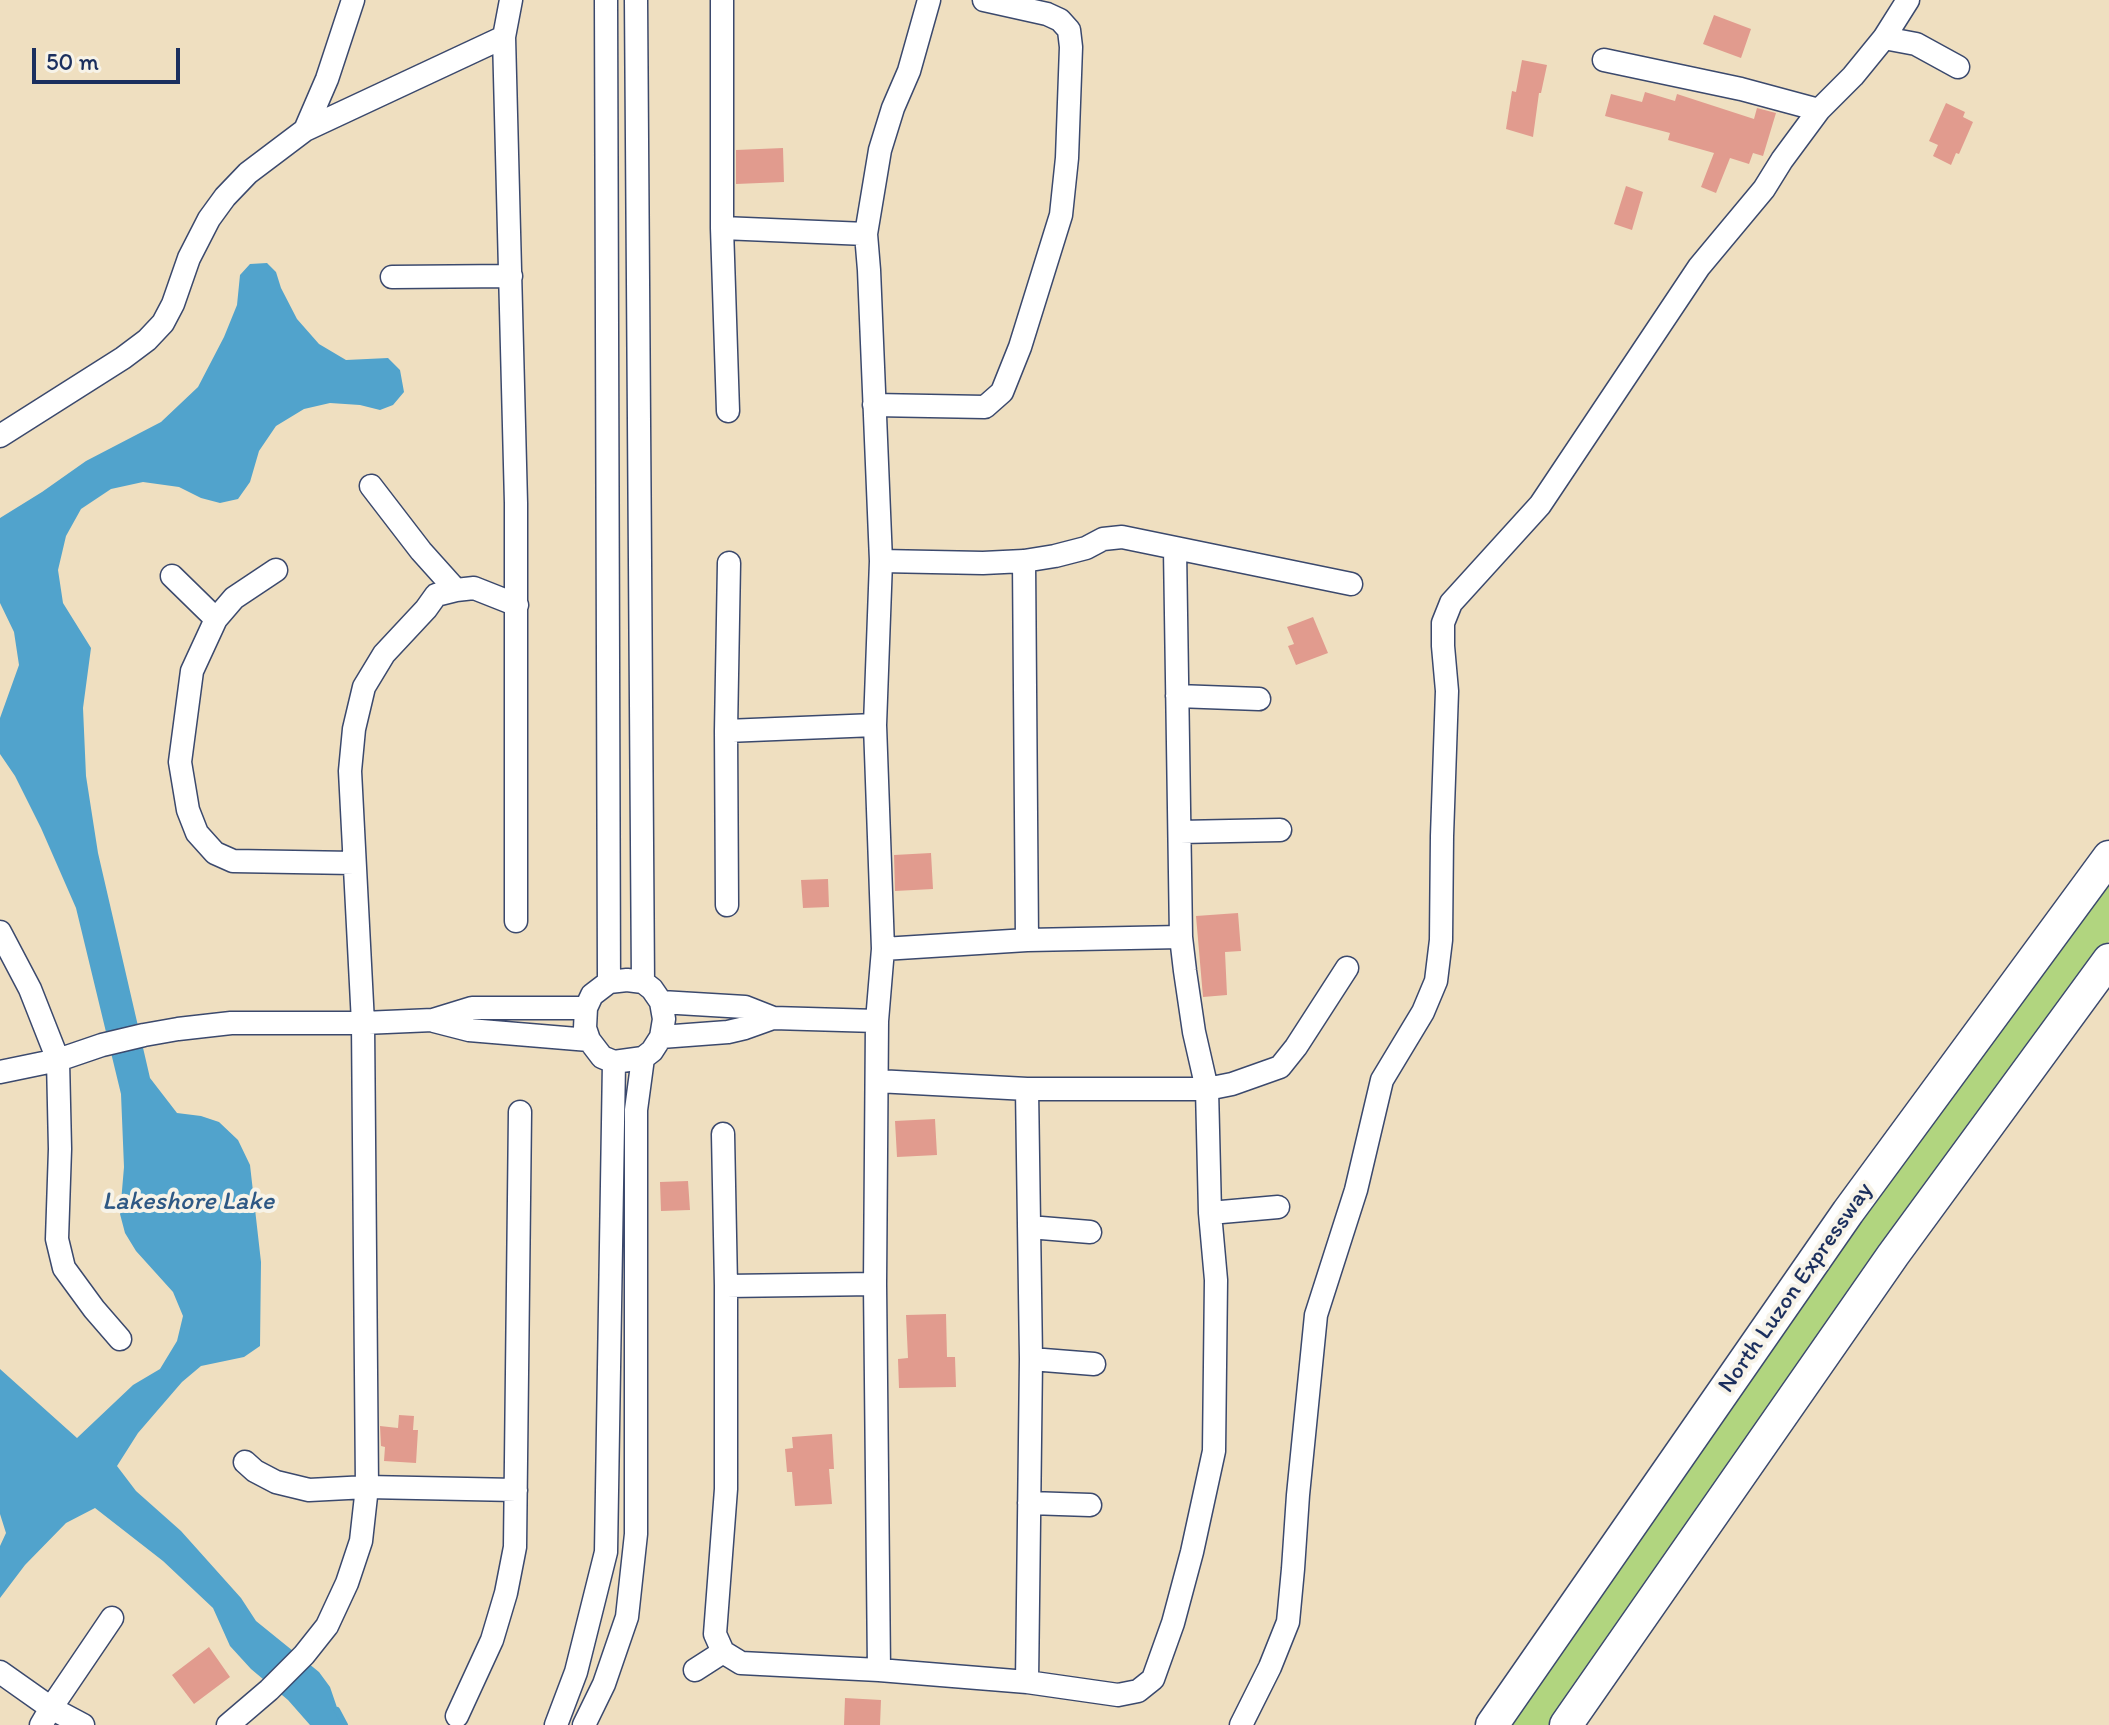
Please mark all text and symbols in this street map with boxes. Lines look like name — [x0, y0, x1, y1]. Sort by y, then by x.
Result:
scale bar — [36, 32, 184, 82]
text: 50 m — [46, 47, 99, 76]
street label: North Luzon Expressway — [1712, 1177, 1880, 1399]
water label: Lakeshore Lake — [102, 1186, 274, 1218]

